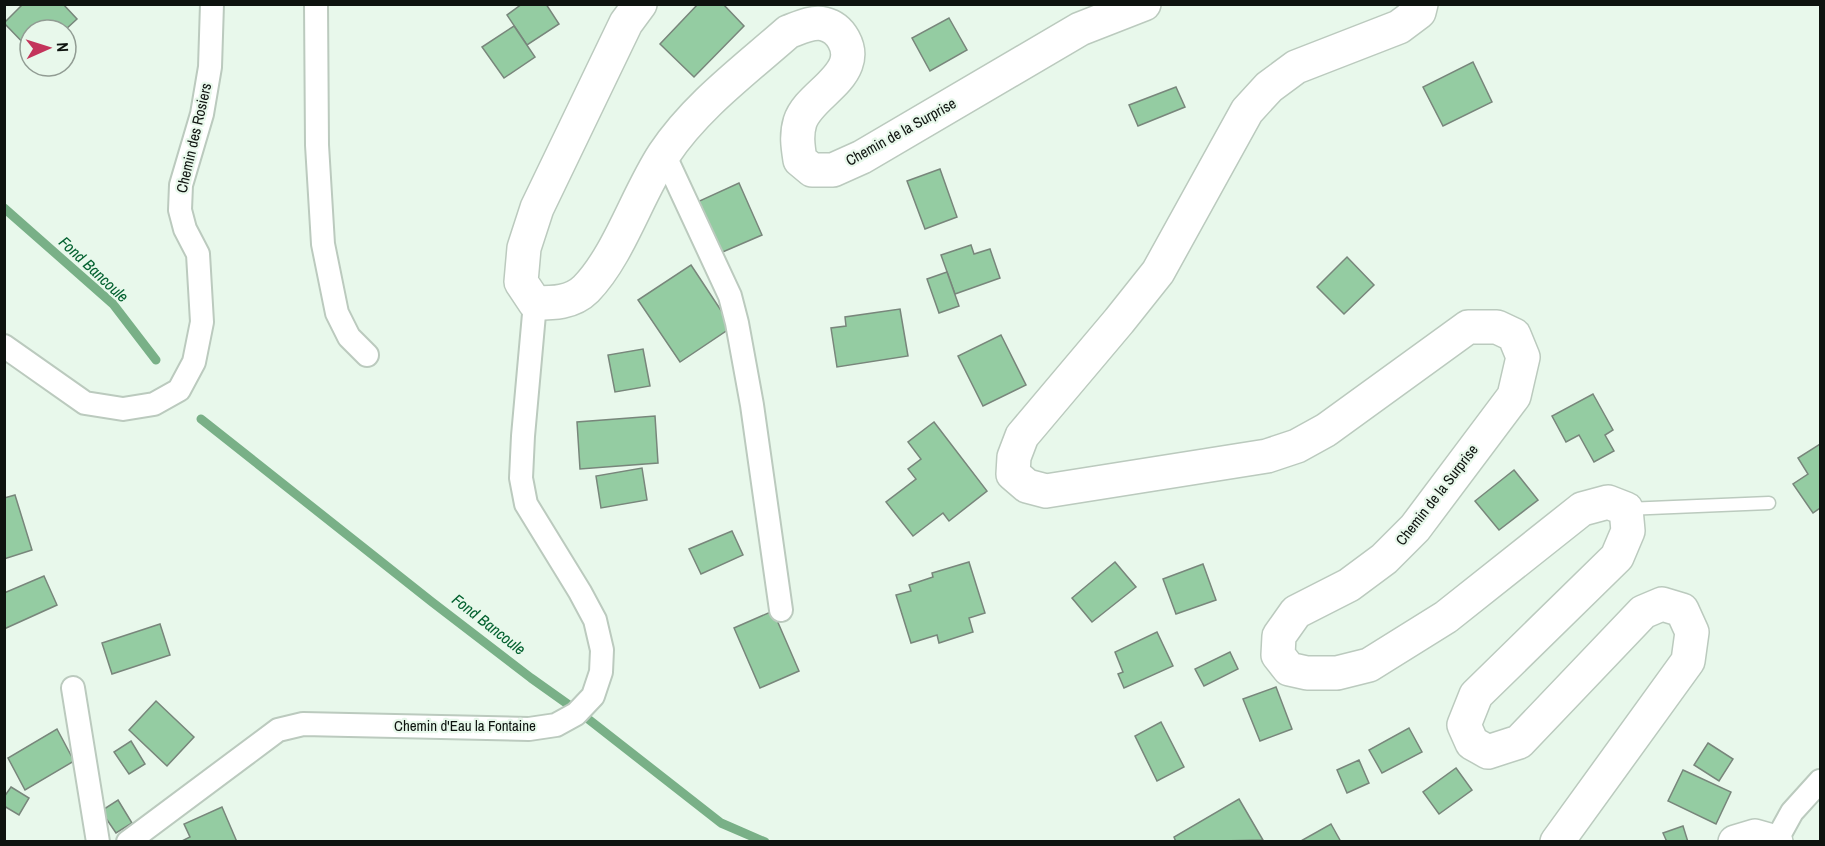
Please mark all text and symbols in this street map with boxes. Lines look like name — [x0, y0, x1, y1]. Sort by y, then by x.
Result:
north arrow — [18, 18, 78, 78]
text: N — [52, 42, 74, 53]
street label: Chemin des Rosiers — [171, 81, 216, 195]
street label: Chemin de la Surprise — [842, 92, 960, 171]
water label: Fond Bancoule — [54, 231, 134, 307]
street label: Chemin de la Surprise — [1390, 440, 1483, 550]
water label: Fond Bancoule — [448, 588, 530, 660]
street label: Chemin d'Eau la Fontaine — [394, 715, 536, 736]

